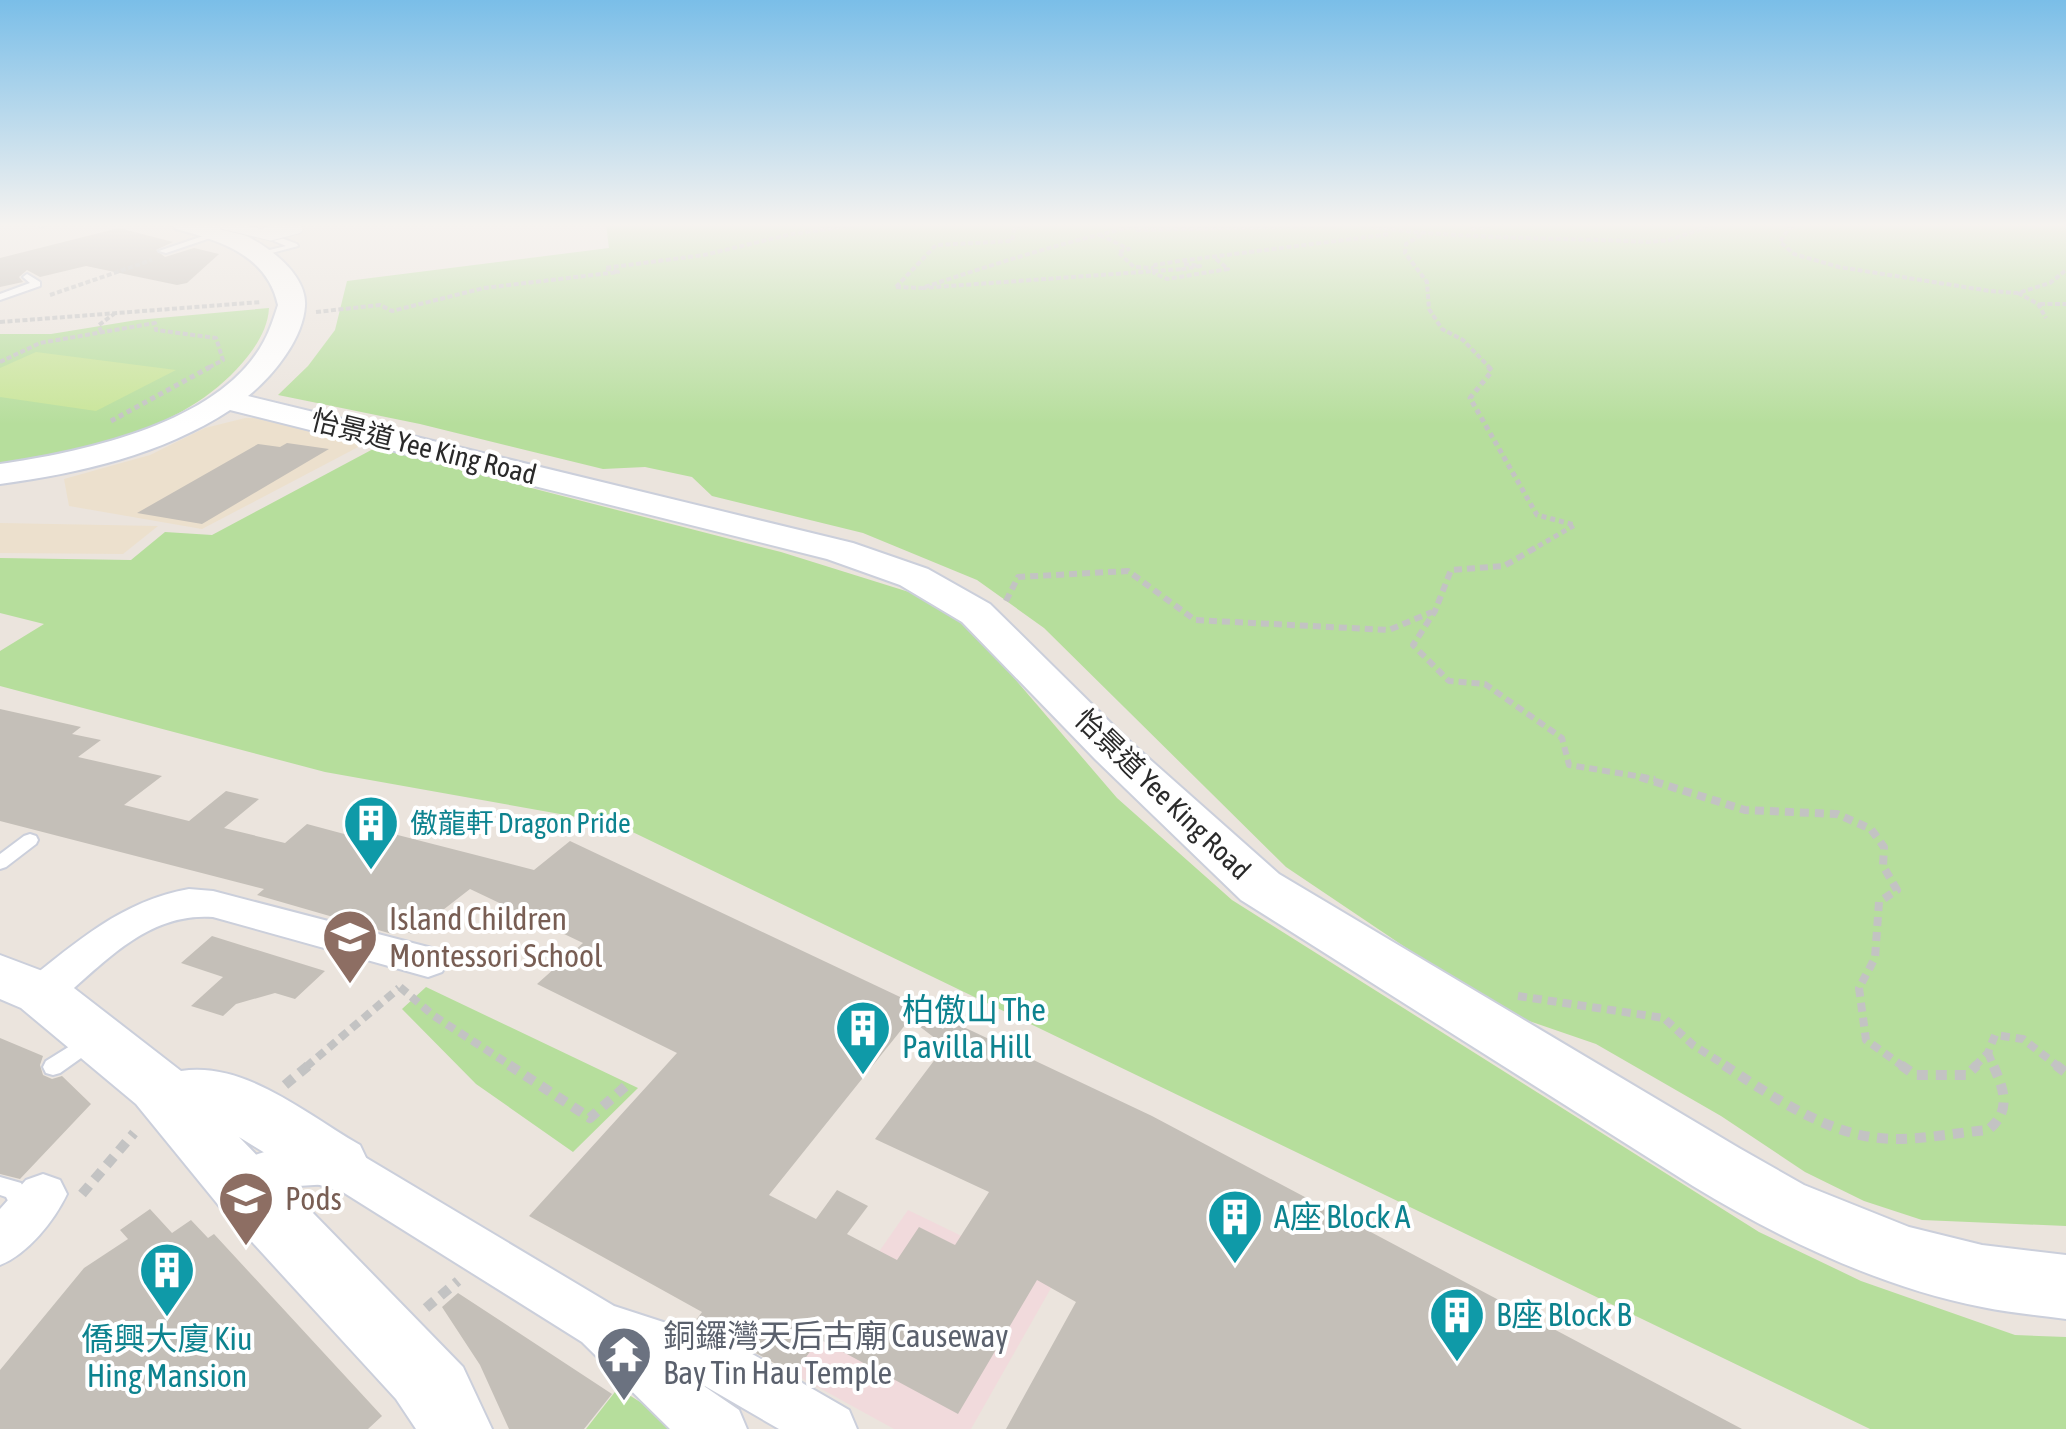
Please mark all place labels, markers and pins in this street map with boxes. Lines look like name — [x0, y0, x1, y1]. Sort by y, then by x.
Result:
building icon: 傲龍軒 Dragon Pride — [341, 793, 401, 872]
place label: 傲龍軒 Dragon Pride — [410, 807, 631, 839]
place label: Island Children Montessori School — [389, 900, 603, 974]
school or university icon: Island Children Montessori School — [320, 907, 380, 986]
place label: 柏傲山 The Pavilla Hill — [902, 991, 1046, 1065]
building icon: 柏傲山 The Pavilla Hill — [833, 998, 893, 1077]
school or university icon: Pods — [216, 1169, 276, 1248]
place label: Pods — [285, 1180, 342, 1217]
building icon: A座 Block A — [1205, 1187, 1265, 1266]
place label: A座 Block A — [1274, 1198, 1411, 1235]
building icon: 僑興大廈 Kiu Hing Mansion — [137, 1240, 197, 1319]
building icon: B座 Block B — [1427, 1285, 1487, 1364]
place label: B座 Block B — [1496, 1296, 1631, 1333]
place label: 銅鑼灣天后古廟 Causeway Bay Tin Hau Temple — [663, 1317, 1008, 1391]
place label: 僑興大廈 Kiu Hing Mansion — [82, 1320, 252, 1394]
temple icon: 銅鑼灣天后古廟 Causeway Bay Tin Hau Temple — [594, 1324, 654, 1403]

